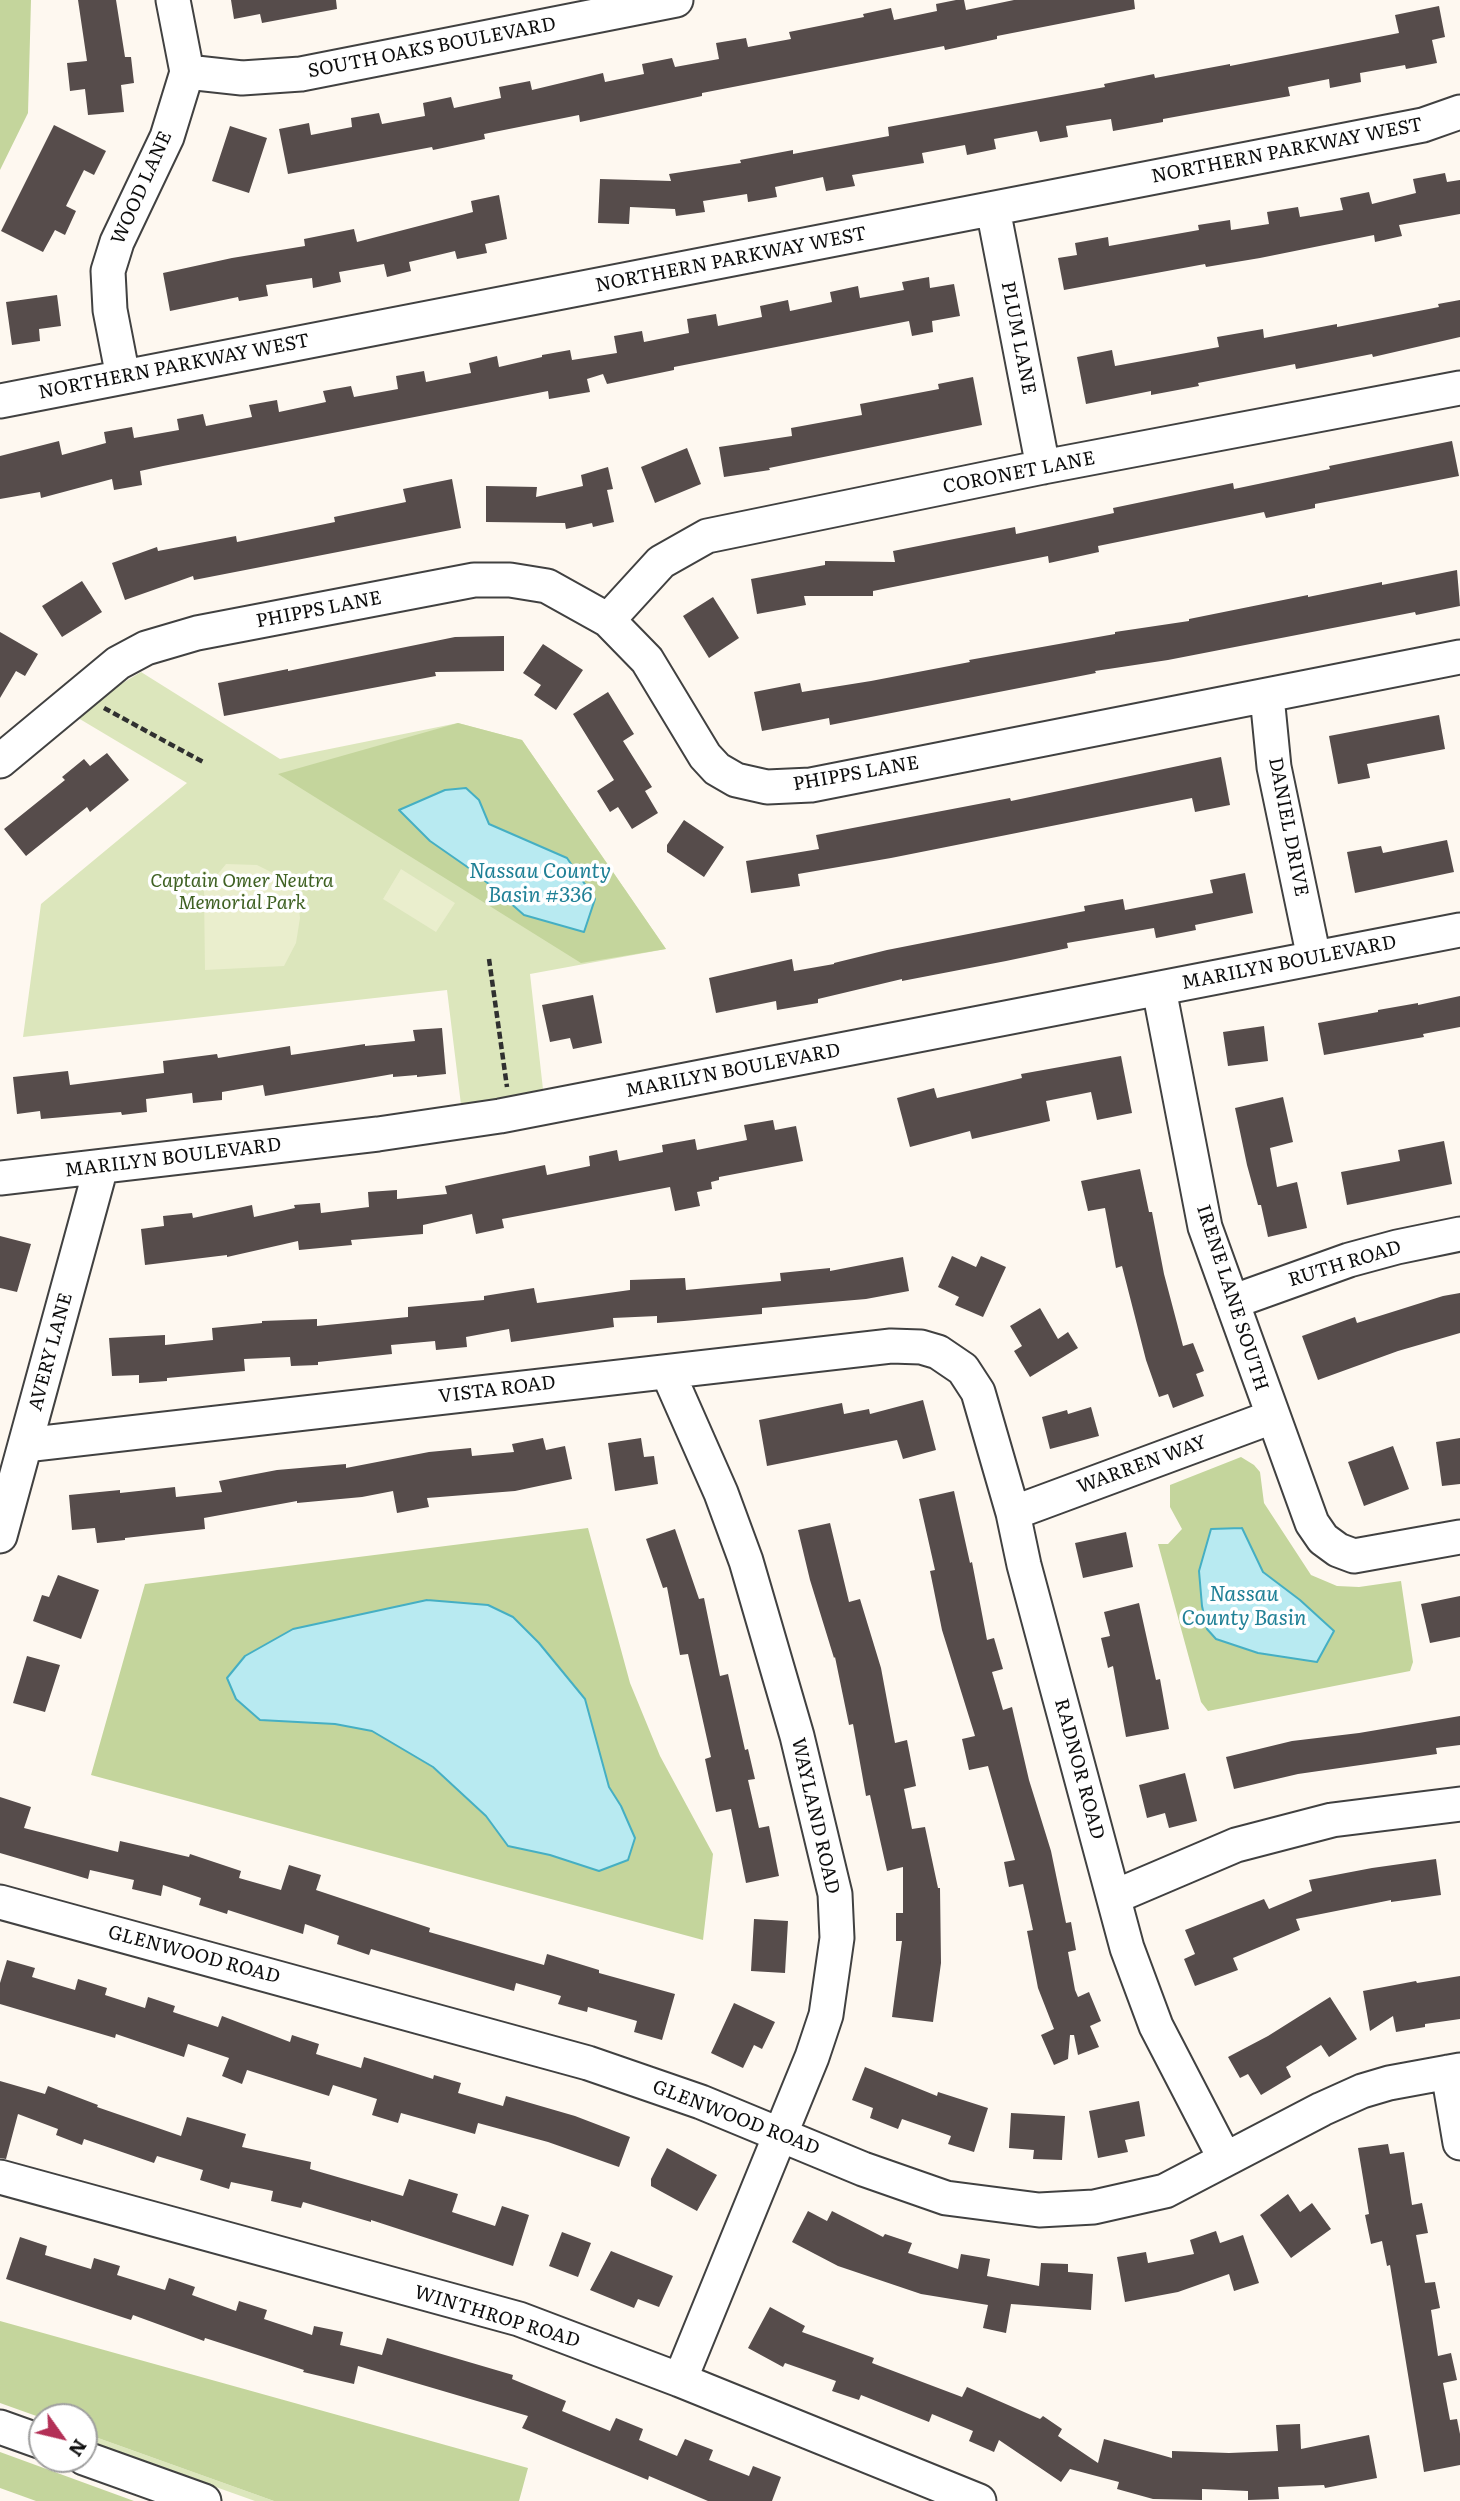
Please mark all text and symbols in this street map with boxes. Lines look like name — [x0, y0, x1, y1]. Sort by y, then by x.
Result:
street label: SOUTH OAKS BOULEVARD — [306, 13, 558, 83]
street label: NORTHERN PARKWAY WEST — [1149, 113, 1425, 189]
street label: WOOD LANE — [107, 128, 177, 248]
street label: NORTHERN PARKWAY WEST — [593, 222, 869, 298]
street label: PLUM LANE — [996, 280, 1040, 396]
street label: NORTHERN PARKWAY WEST — [36, 329, 312, 405]
street label: CORONET LANE — [941, 447, 1097, 499]
street label: PHIPPS LANE — [254, 587, 384, 633]
street label: PHIPPS LANE — [791, 752, 921, 796]
street label: DANIEL DRIVE — [1263, 755, 1313, 899]
water label: Nassau County Basin #336 — [469, 859, 611, 909]
park label: Captain Omer Neutra Memorial Park — [150, 870, 334, 914]
street label: MARILYN BOULEVARD — [1180, 931, 1398, 995]
street label: MARILYN BOULEVARD — [624, 1039, 842, 1103]
street label: MARILYN BOULEVARD — [63, 1133, 283, 1183]
street label: IRENE LANE SOUTH — [1191, 1202, 1273, 1394]
street label: RUTH ROAD — [1286, 1236, 1404, 1292]
street label: AVERY LANE — [24, 1290, 78, 1414]
street label: VISTA ROAD — [437, 1372, 557, 1408]
street label: WARREN WAY — [1074, 1431, 1210, 1499]
water label: Nassau County Basin — [1181, 1582, 1307, 1632]
street label: RADNOR ROAD — [1049, 1696, 1109, 1842]
street label: WAYLAND ROAD — [786, 1736, 844, 1896]
street label: GLENWOOD ROAD — [106, 1921, 282, 1989]
street label: GLENWOOD ROAD — [649, 2076, 823, 2160]
street label: WINTHROP ROAD — [411, 2281, 583, 2353]
north arrow — [28, 2403, 98, 2473]
text: N — [63, 2434, 95, 2463]

